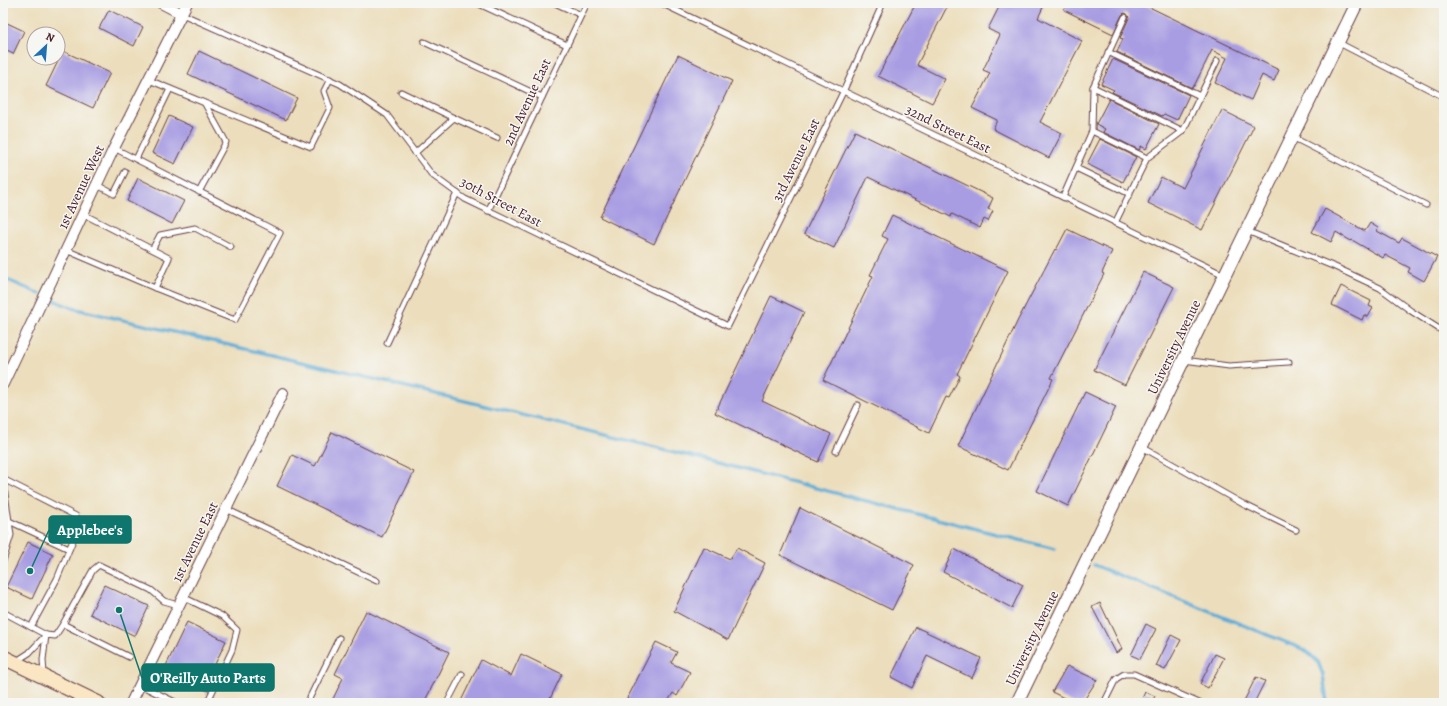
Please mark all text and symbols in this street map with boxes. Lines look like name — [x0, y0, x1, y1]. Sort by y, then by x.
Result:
north arrow — [26, 26, 66, 66]
text: N — [43, 29, 57, 46]
street label: 2nd Avenue East — [499, 55, 556, 149]
street label: 32nd Street East — [902, 100, 994, 158]
street label: 3rd Avenue East — [768, 115, 825, 205]
street label: 1st Avenue West — [53, 142, 109, 232]
street label: 30th Street East — [457, 172, 546, 232]
street label: University Avenue — [1143, 296, 1205, 398]
street label: 1st Avenue East — [167, 498, 223, 585]
callout: Applebee's — [49, 516, 131, 543]
text: Applebee's — [56, 520, 123, 540]
street label: University Avenue — [1001, 587, 1063, 689]
callout: O'Reilly Auto Parts — [142, 664, 274, 691]
text: O'Reilly Auto Parts — [150, 668, 266, 688]

